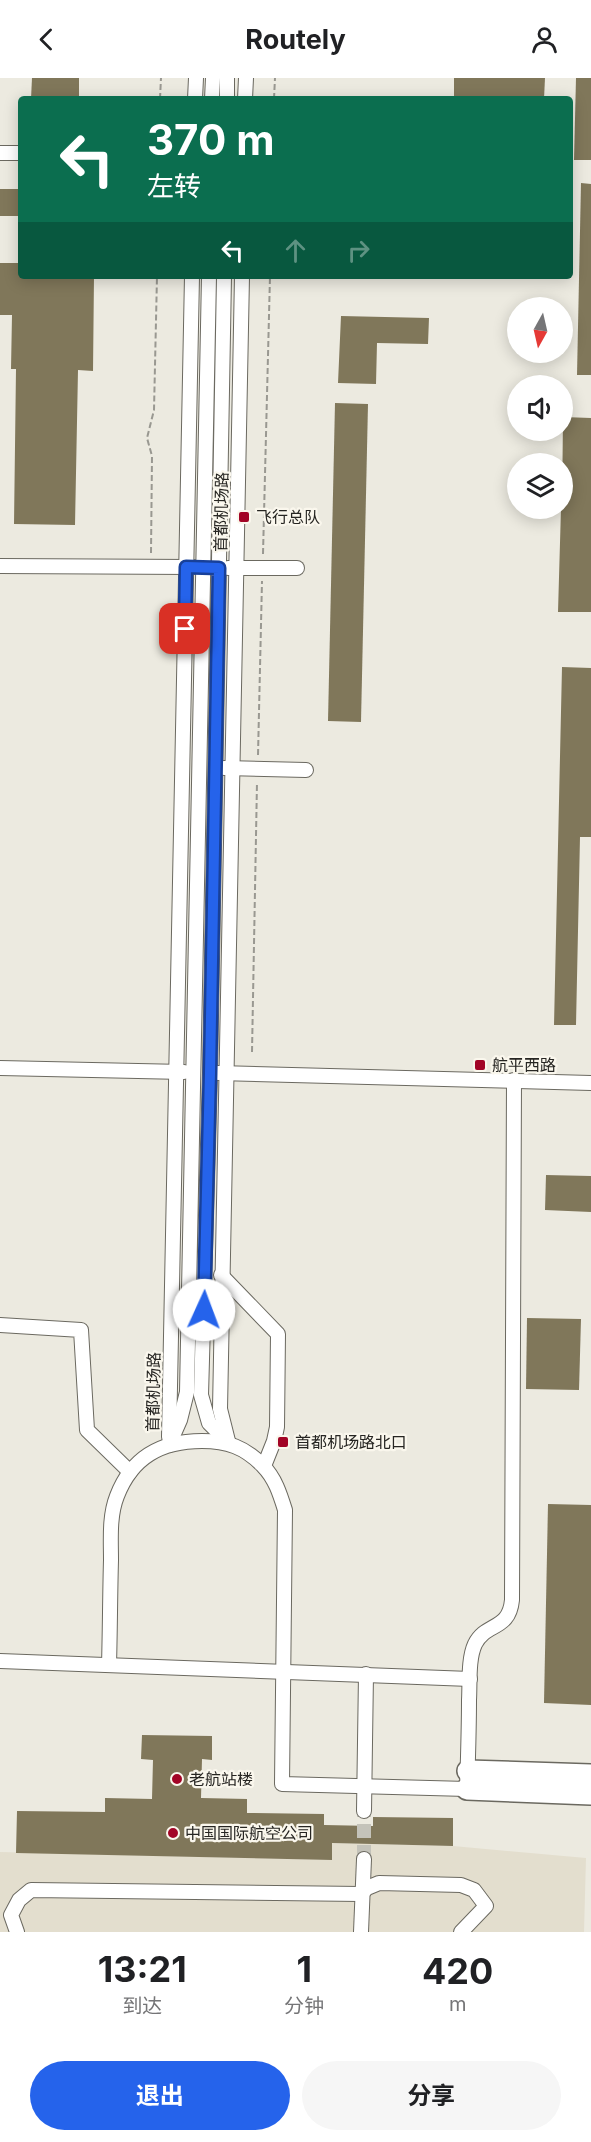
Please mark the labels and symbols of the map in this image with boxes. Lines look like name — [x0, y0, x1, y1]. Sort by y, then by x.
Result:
north arrow — [507, 297, 573, 363]
street label: 首都机场路 — [210, 472, 232, 552]
place label: 飞行总队 — [256, 507, 320, 527]
marker: 飞行总队 — [237, 510, 251, 524]
pin — [159, 603, 210, 654]
place label: 航平西路 — [492, 1055, 556, 1075]
marker: 航平西路 — [473, 1058, 487, 1072]
position arrow — [172, 1278, 236, 1342]
street label: 首都机场路 — [142, 1352, 164, 1432]
place label: 首都机场路北口 — [295, 1432, 407, 1452]
marker: 首都机场路北口 — [276, 1435, 290, 1449]
place label: 老航站楼 — [189, 1769, 253, 1789]
marker: 老航站楼 — [170, 1772, 184, 1786]
place label: 中国国际航空公司 — [185, 1823, 313, 1843]
marker: 中国国际航空公司 — [166, 1826, 180, 1840]

